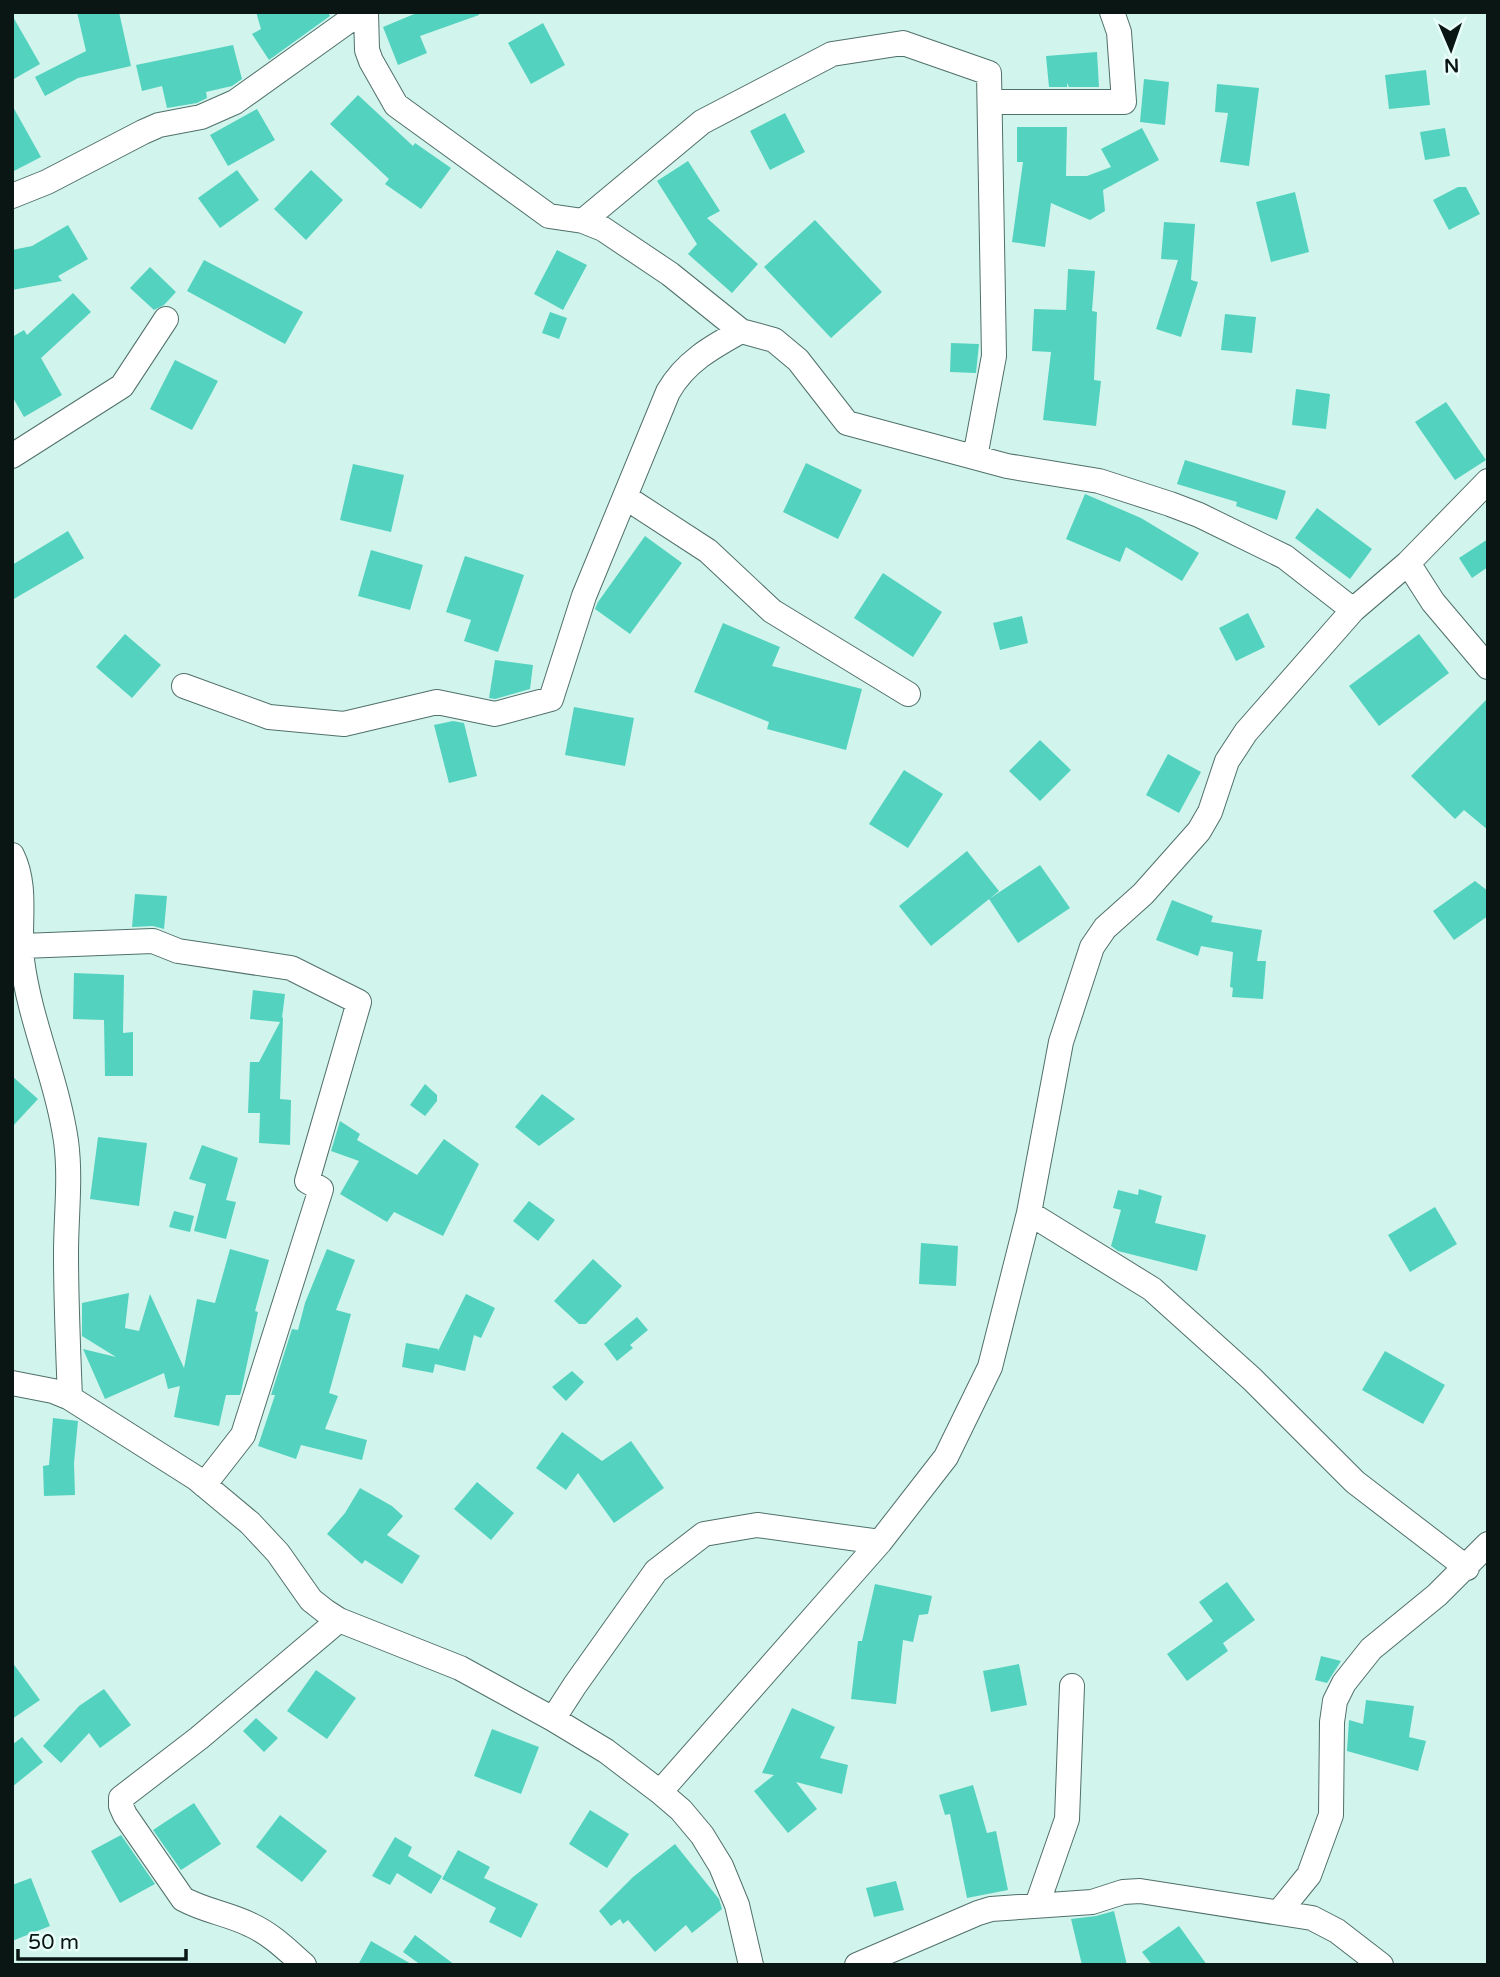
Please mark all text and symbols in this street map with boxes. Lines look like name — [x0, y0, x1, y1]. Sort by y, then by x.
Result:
north arrow — [1416, 14, 1486, 84]
text: N — [1444, 54, 1460, 76]
scale bar — [18, 1918, 186, 1962]
text: 50 m — [28, 1930, 79, 1955]

